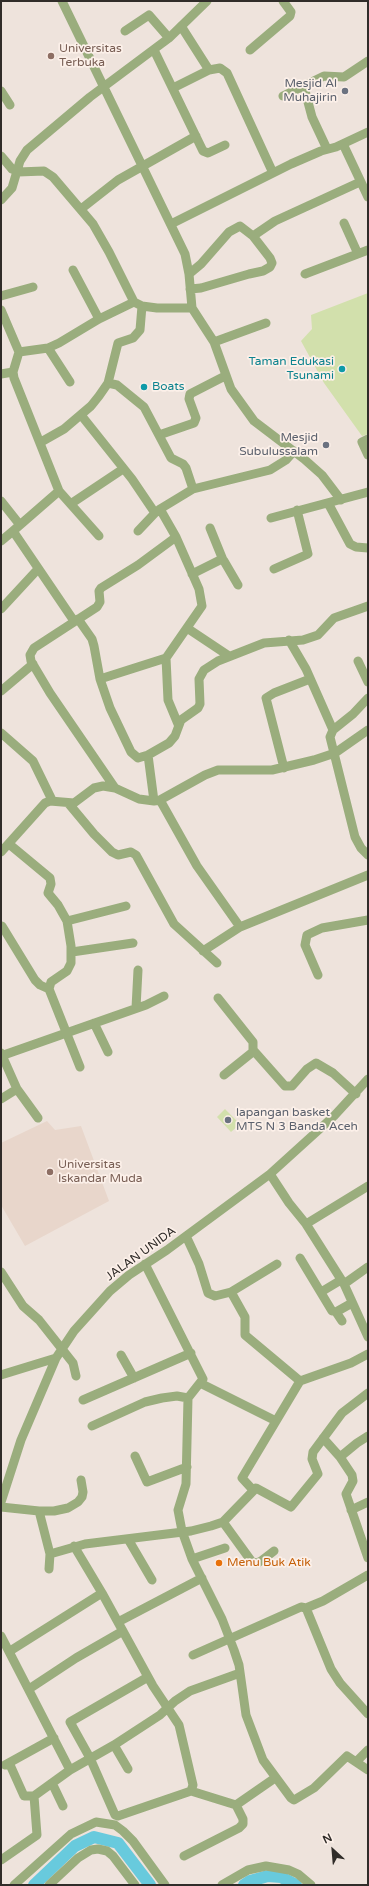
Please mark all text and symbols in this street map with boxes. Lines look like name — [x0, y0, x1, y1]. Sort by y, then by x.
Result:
place label: Universitas Terbuka — [59, 42, 122, 70]
marker: Universitas Terbuka — [46, 51, 56, 61]
place label: Mesjid Al Muhajirin — [283, 77, 337, 105]
marker: Mesjid Al Muhajirin — [340, 86, 350, 96]
place label: Taman Edukasi Tsunami — [248, 355, 334, 383]
marker: Taman Edukasi Tsunami — [337, 364, 347, 374]
place label: Boats — [152, 380, 184, 394]
marker: Boats — [139, 382, 149, 392]
place label: Mesjid Subulussalam — [239, 431, 318, 459]
marker: Mesjid Subulussalam — [321, 440, 331, 450]
place label: lapangan basket MTS N 3 Banda Aceh — [236, 1106, 358, 1134]
marker: lapangan basket MTS N 3 Banda Aceh — [223, 1115, 233, 1125]
place label: Universitas Iskandar Muda — [58, 1158, 143, 1186]
marker: Universitas Iskandar Muda — [45, 1167, 55, 1177]
street label: JALAN UNIDA — [103, 1224, 179, 1284]
place label: Menu Buk Atik — [227, 1556, 311, 1570]
marker: Menu Buk Atik — [214, 1558, 224, 1568]
north arrow — [313, 1830, 353, 1870]
text: N — [321, 1831, 334, 1847]

